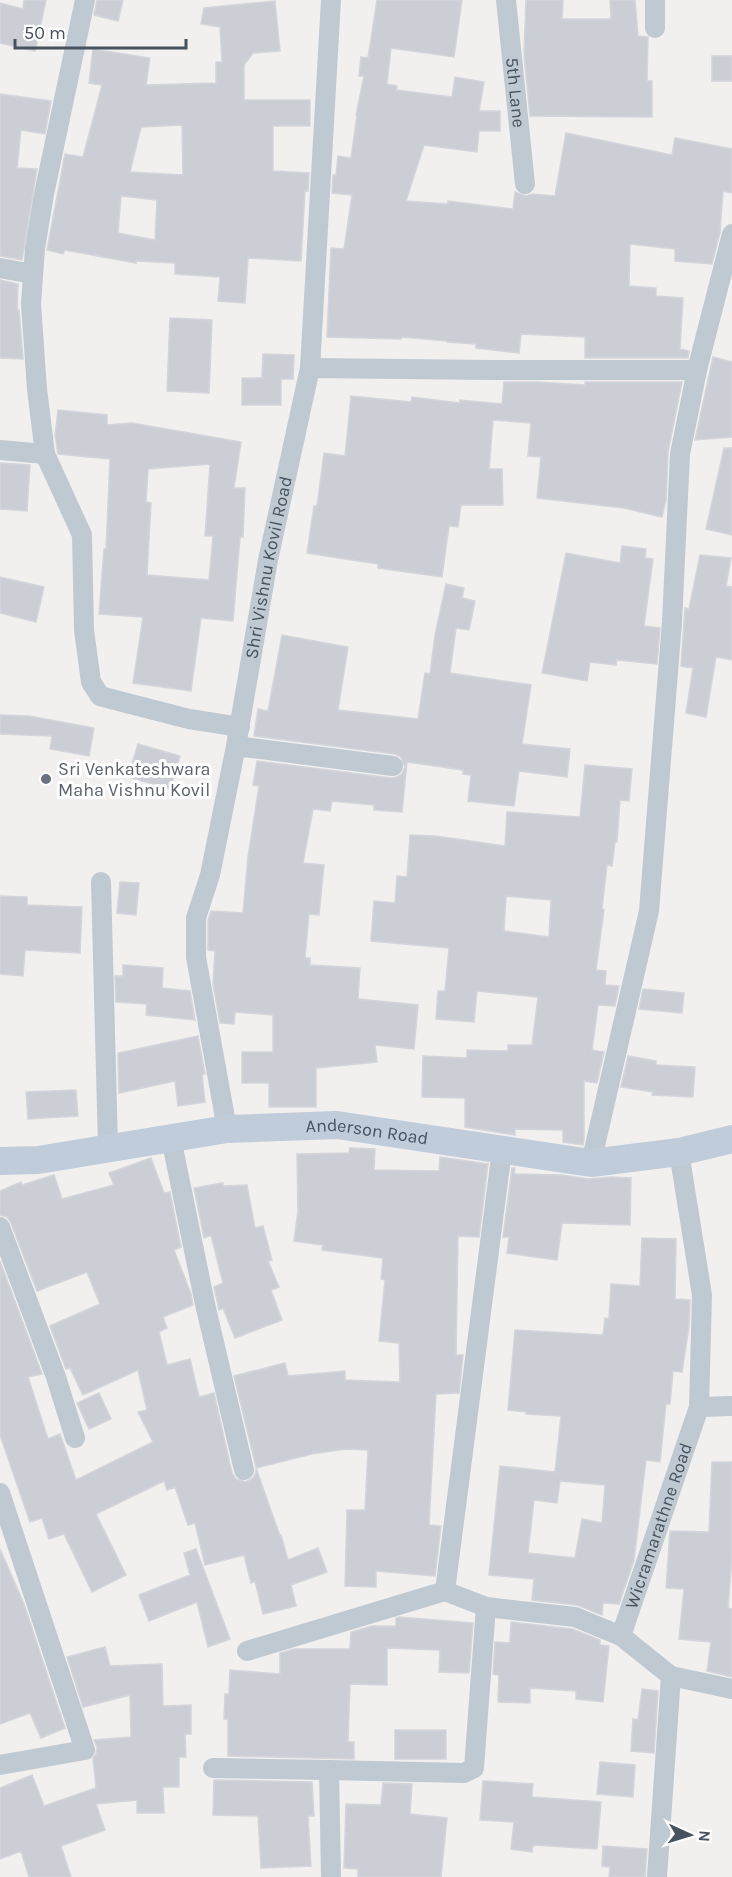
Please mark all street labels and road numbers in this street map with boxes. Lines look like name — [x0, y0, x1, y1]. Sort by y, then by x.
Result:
street label: 5th Lane — [501, 56, 530, 129]
street label: Shri Vishnu Kovil Road — [240, 474, 297, 661]
street label: Anderson Road — [305, 1114, 430, 1150]
street label: Wicramarathne Road — [620, 1440, 697, 1612]

